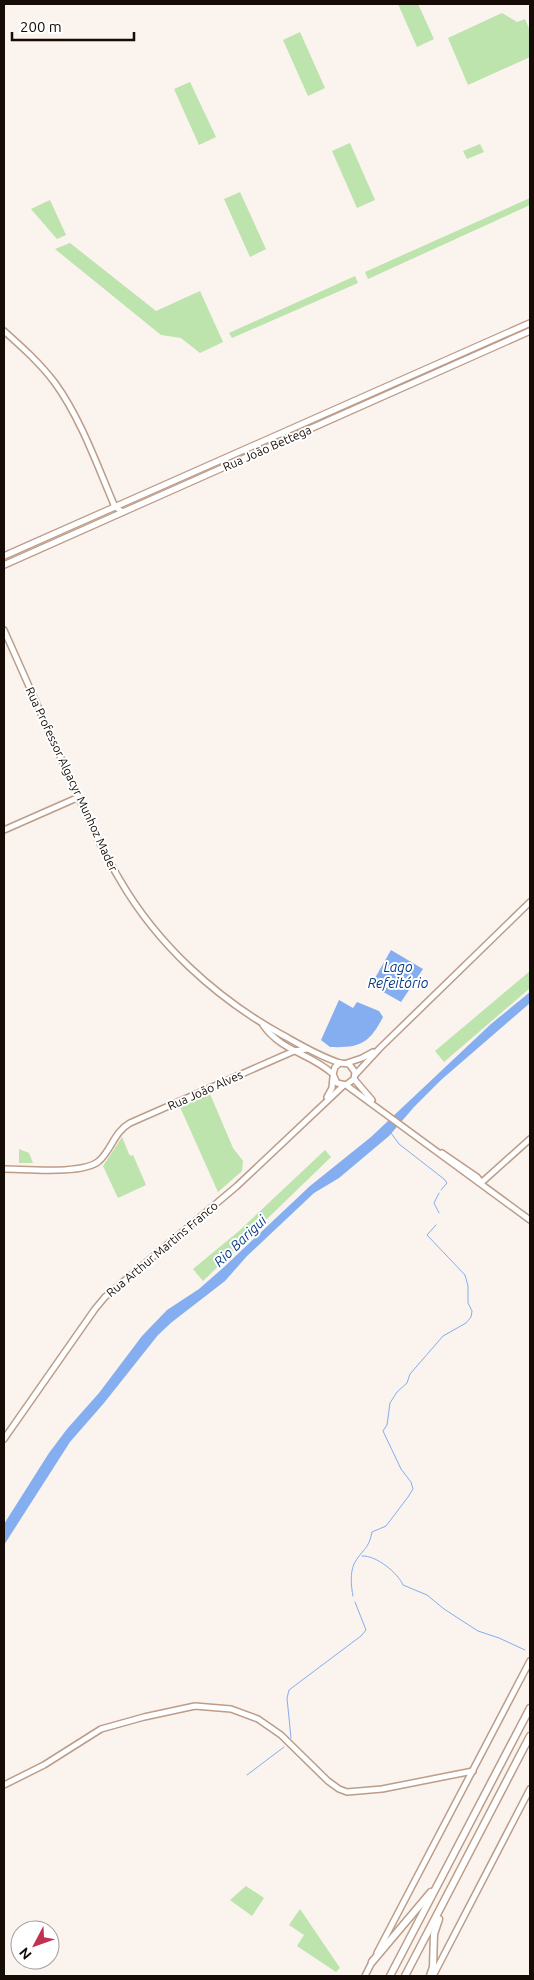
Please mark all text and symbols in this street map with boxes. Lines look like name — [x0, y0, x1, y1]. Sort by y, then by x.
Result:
scale bar — [12, 10, 135, 42]
text: 200 m — [20, 18, 62, 35]
street label: Rua João Bettega — [221, 423, 313, 473]
street label: Rua Professor Algacyr Munhoz Mader — [23, 685, 121, 874]
water label: Lago Refeitório — [368, 959, 429, 991]
street label: Rua João Alves — [165, 1068, 245, 1112]
street label: Rua Arthur Martins Franco — [104, 1199, 220, 1299]
water label: Rio Barigui — [211, 1212, 270, 1270]
north arrow — [10, 1920, 60, 1970]
text: N — [16, 1944, 35, 1963]

